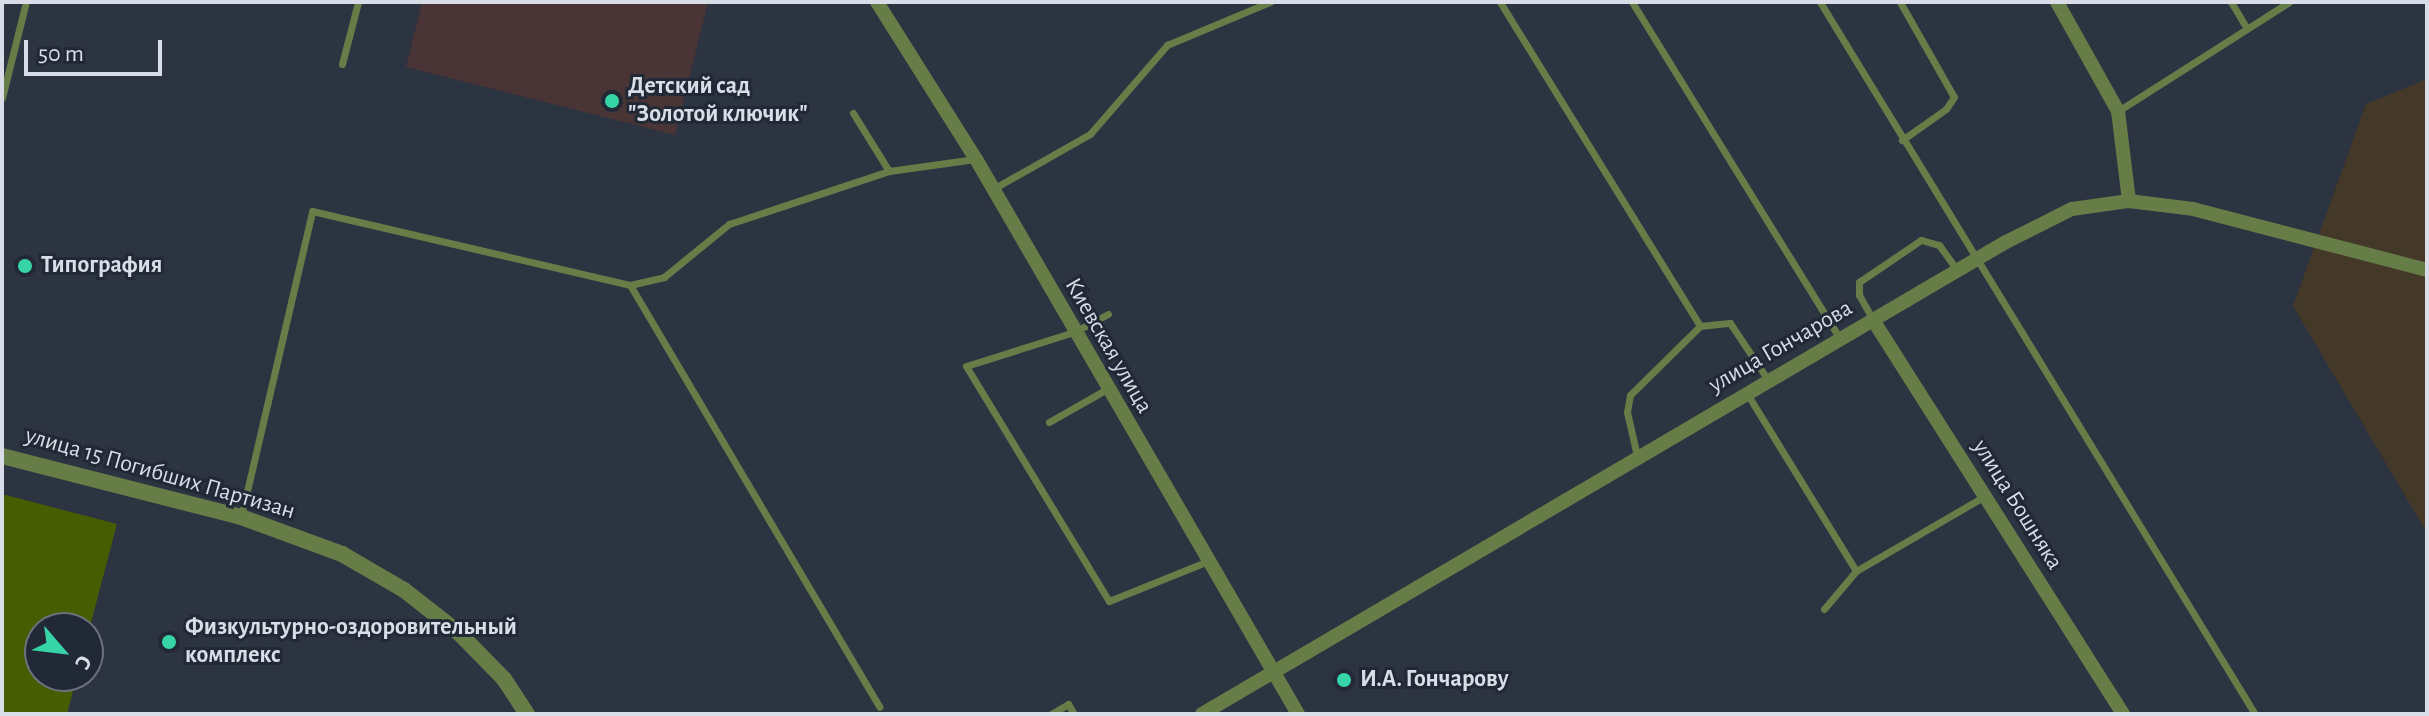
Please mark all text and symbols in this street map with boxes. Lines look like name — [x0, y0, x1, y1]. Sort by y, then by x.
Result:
scale bar — [28, 24, 166, 74]
text: 50 m — [38, 42, 84, 66]
place label: Детский сад "Золотой ключик" — [628, 73, 808, 129]
marker: Детский сад "Золотой ключик" — [603, 92, 621, 110]
place label: Типография — [41, 252, 162, 280]
marker: Типография — [16, 257, 34, 275]
street label: Киевская улица — [1058, 273, 1158, 419]
street label: улица Гончарова — [1704, 294, 1858, 400]
street label: улица 15 Погибших Партизан — [22, 422, 298, 526]
street label: улица Бошняка — [1966, 435, 2068, 575]
north arrow — [24, 612, 104, 692]
place label: Физкультурно-оздоровительный комплекс — [185, 614, 517, 670]
marker: Физкультурно-оздоровительный комплекс — [160, 633, 178, 651]
text: С — [71, 652, 96, 673]
place label: И.А. Гончарову — [1360, 666, 1509, 694]
marker: И.А. Гончарову — [1335, 671, 1353, 689]

